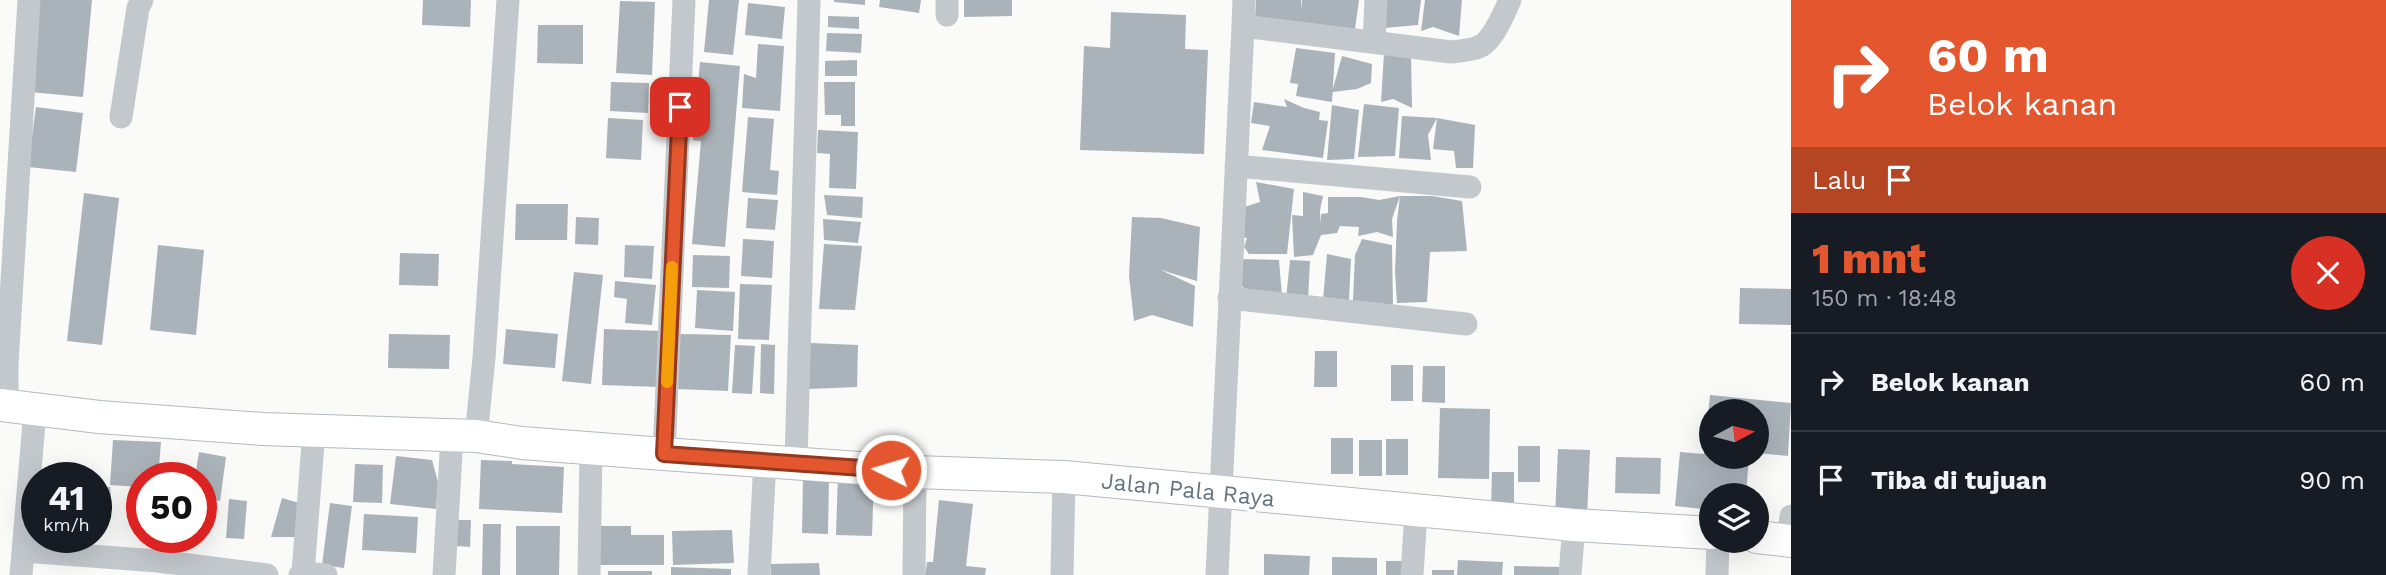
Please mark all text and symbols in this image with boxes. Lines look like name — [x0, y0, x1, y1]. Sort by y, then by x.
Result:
text: 60 m — [1927, 26, 2049, 84]
icon: right — [1812, 28, 1903, 119]
pin — [650, 77, 710, 137]
text: Belok kanan — [1927, 85, 2117, 123]
icon: arrive — [661, 88, 699, 126]
icon: arrive — [1880, 161, 1918, 199]
text: Lalu — [1812, 165, 1866, 195]
text: 1 mnt — [1812, 234, 1926, 283]
button: close — [2291, 236, 2365, 310]
text: 150 m · 18:48 — [1812, 285, 1957, 312]
icon: right — [1812, 363, 1850, 401]
text: Belok kanan — [1871, 367, 2030, 397]
text: 60 m — [2299, 367, 2365, 397]
north arrow — [1699, 399, 1769, 469]
map controls — [1699, 399, 1769, 553]
position arrow — [854, 433, 928, 507]
icon: arrive — [1812, 461, 1850, 499]
speed limit sign: 50 — [126, 462, 217, 553]
text: Tiba di tujuan — [1871, 465, 2047, 495]
text: 90 m — [2299, 465, 2365, 495]
street label: Jalan Pala Raya — [1100, 467, 1276, 513]
text: 41 — [48, 477, 85, 519]
button: layers — [1699, 483, 1769, 553]
text: km/h — [43, 514, 90, 535]

